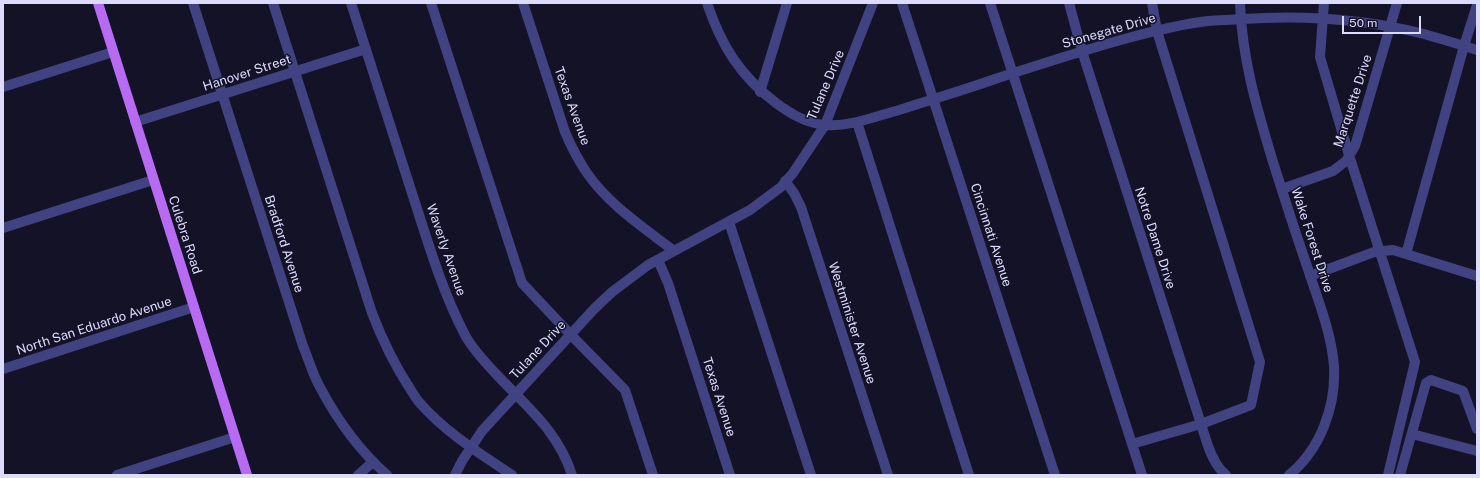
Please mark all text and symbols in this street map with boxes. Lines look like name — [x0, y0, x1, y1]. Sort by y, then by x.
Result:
scale bar — [1344, 8, 1423, 34]
street label: Stonegate Drive — [1060, 10, 1158, 52]
text: 50 m — [1349, 16, 1377, 30]
street label: Tulane Drive — [804, 48, 848, 122]
street label: Hanover Street — [201, 51, 293, 95]
street label: Marquette Drive — [1331, 53, 1375, 149]
street label: Texas Avenue — [551, 65, 593, 147]
street label: Cincinnati Avenue — [967, 181, 1015, 289]
street label: Notre Dame Drive — [1131, 185, 1179, 291]
street label: Wake Forest Drive — [1288, 186, 1336, 294]
street label: Bradford Avenue — [261, 193, 307, 295]
street label: Culebra Road — [165, 194, 205, 276]
street label: Waverly Avenue — [423, 202, 469, 298]
street label: Westminister Avenue — [825, 260, 879, 386]
street label: North San Eduardo Avenue — [14, 293, 174, 359]
street label: Tulane Drive — [507, 317, 569, 383]
street label: Texas Avenue — [699, 355, 739, 439]

